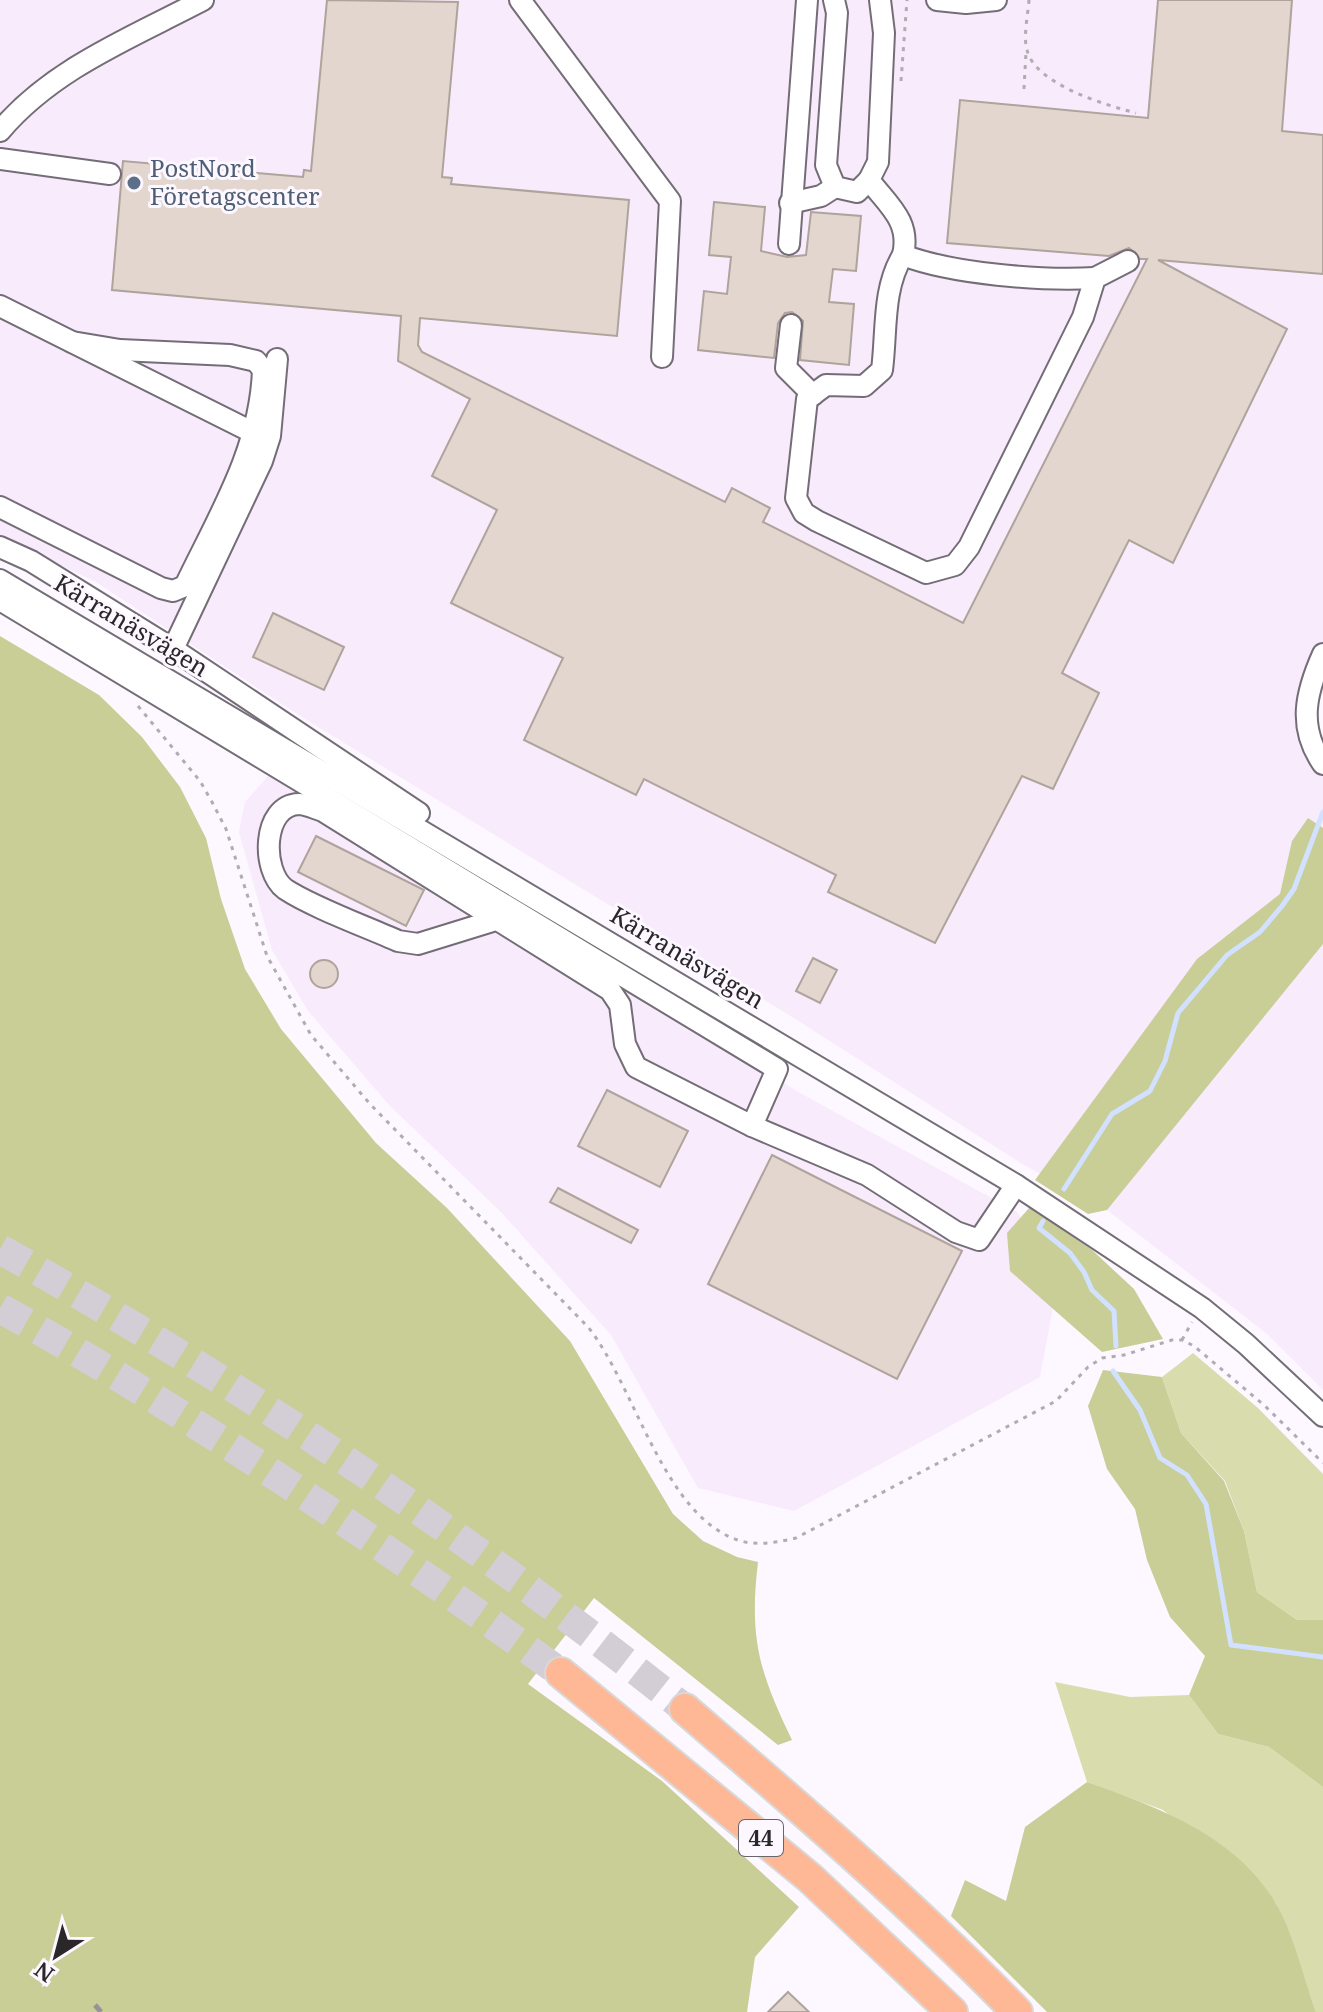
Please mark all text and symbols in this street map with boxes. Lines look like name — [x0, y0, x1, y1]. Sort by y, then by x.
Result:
place label: PostNord Företagscenter — [150, 151, 320, 212]
marker: PostNord Företagscenter — [125, 174, 143, 192]
street label: Kärranäsvägen — [49, 566, 215, 684]
street label: Kärranäsvägen — [605, 898, 771, 1016]
road number: 44 — [739, 1820, 783, 1856]
north arrow — [16, 1916, 96, 1996]
text: N — [28, 1956, 59, 1990]

